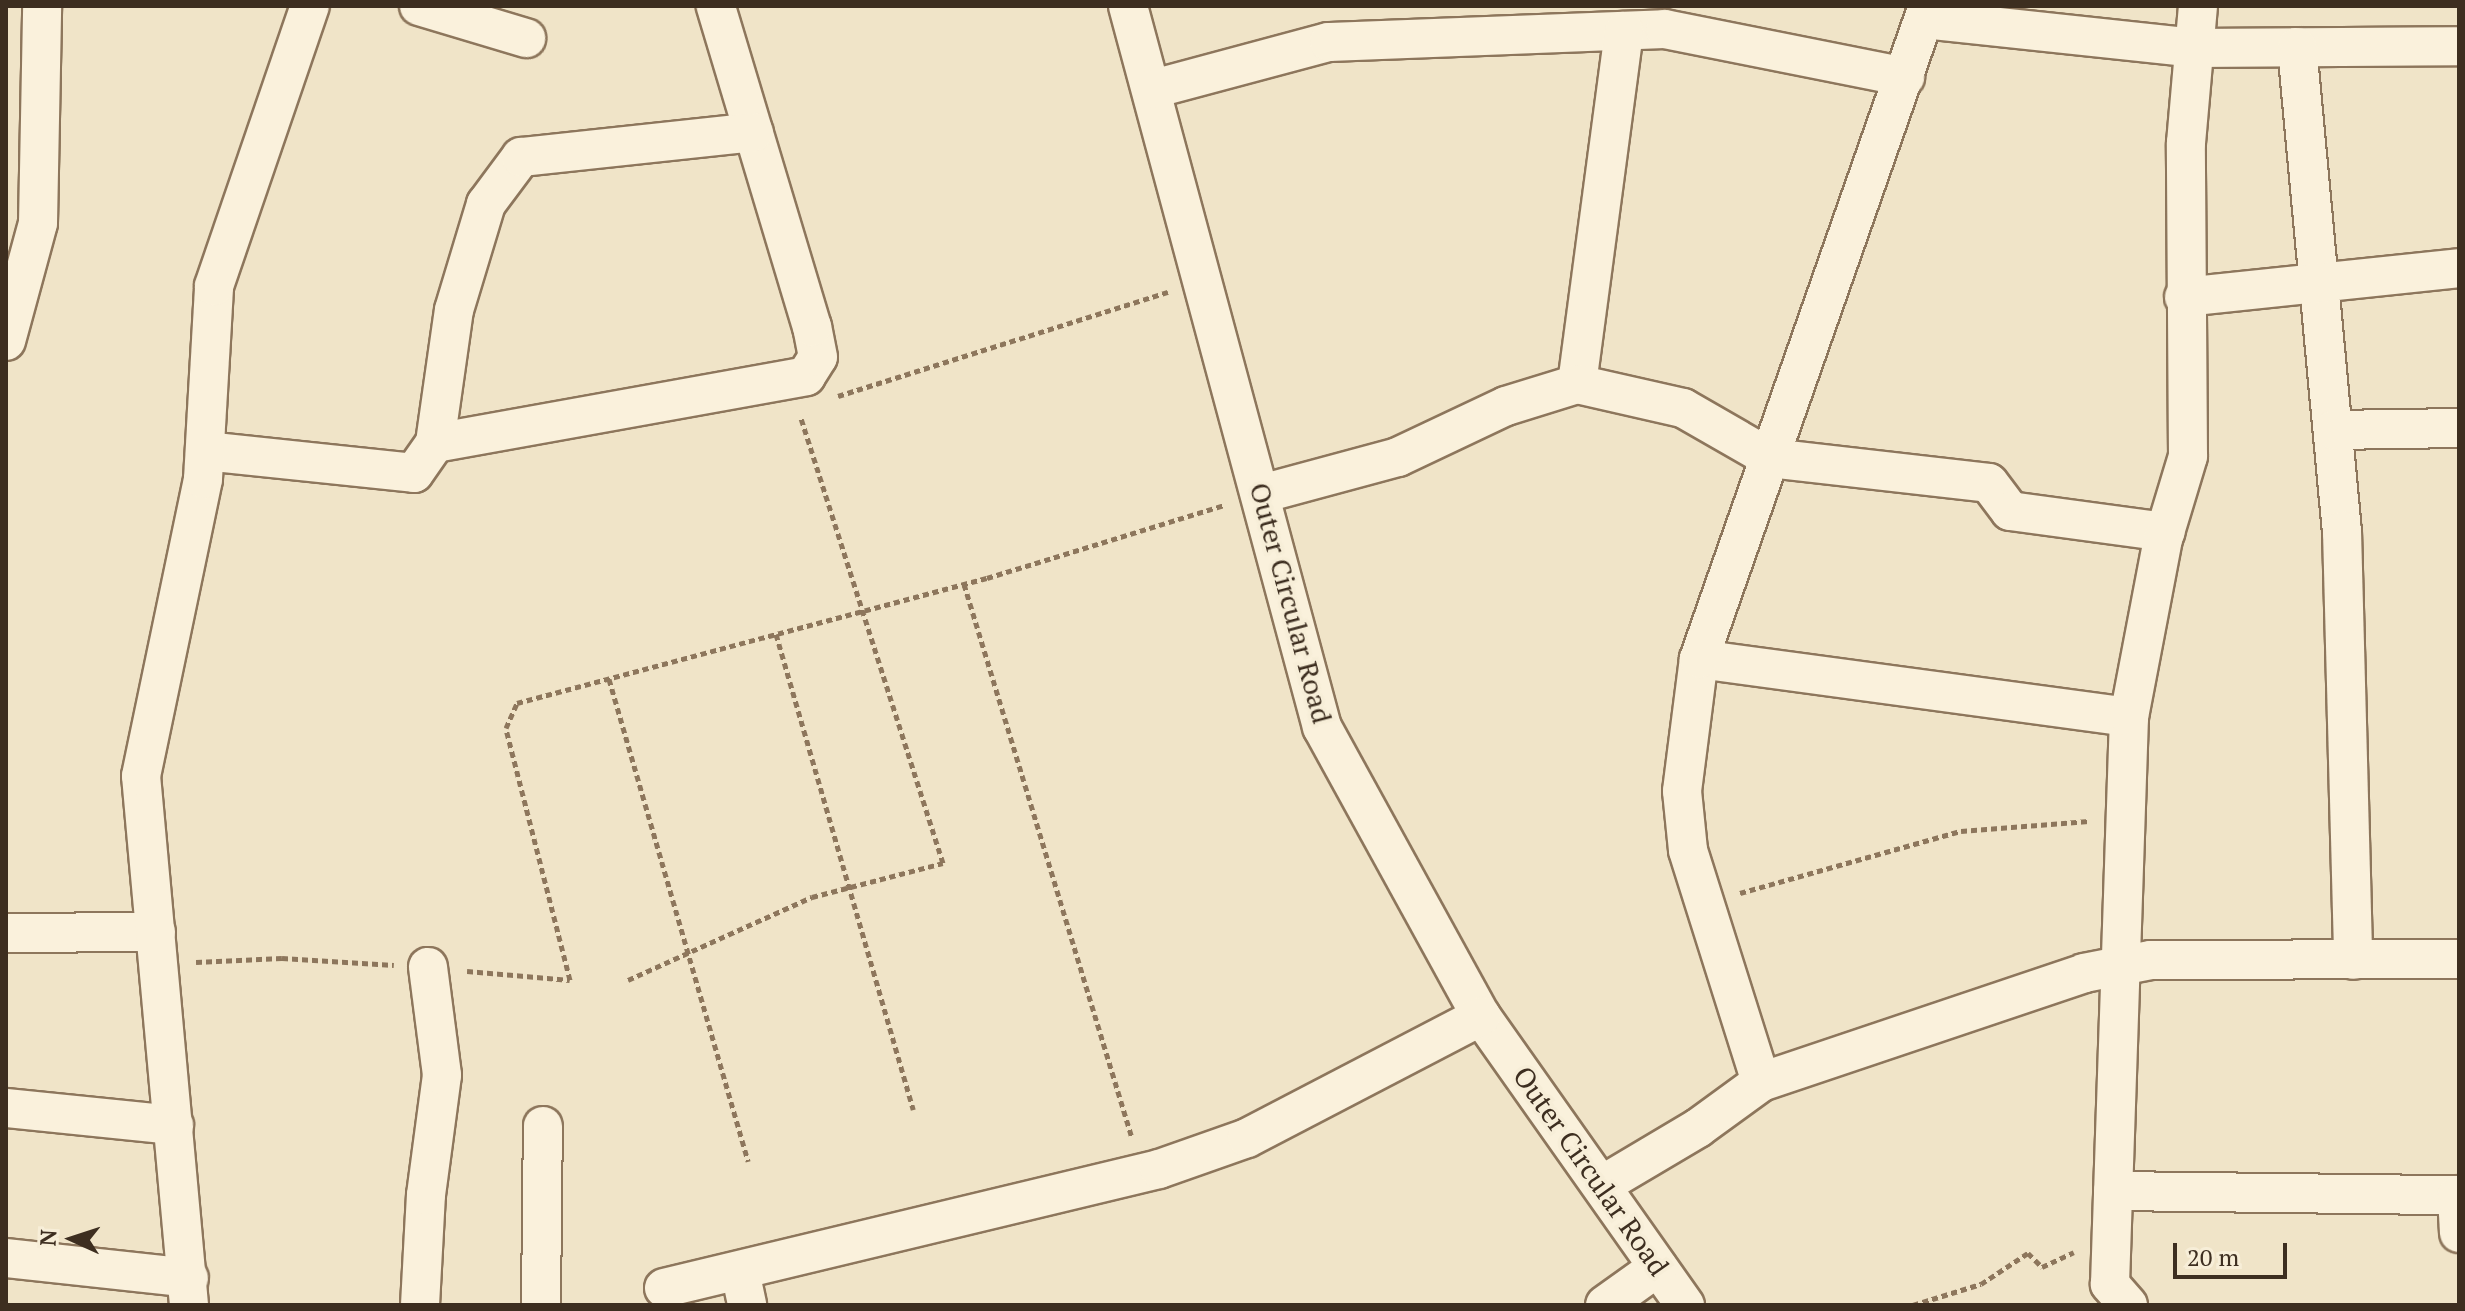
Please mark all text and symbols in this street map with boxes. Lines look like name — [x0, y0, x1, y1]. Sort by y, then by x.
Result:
street label: Outer Circular Road — [1243, 479, 1339, 727]
street label: Outer Circular Road — [1506, 1060, 1676, 1282]
north arrow — [32, 1199, 112, 1279]
scale bar — [2177, 1227, 2291, 1277]
text: N — [33, 1229, 62, 1247]
text: 20 m — [2187, 1241, 2239, 1273]

